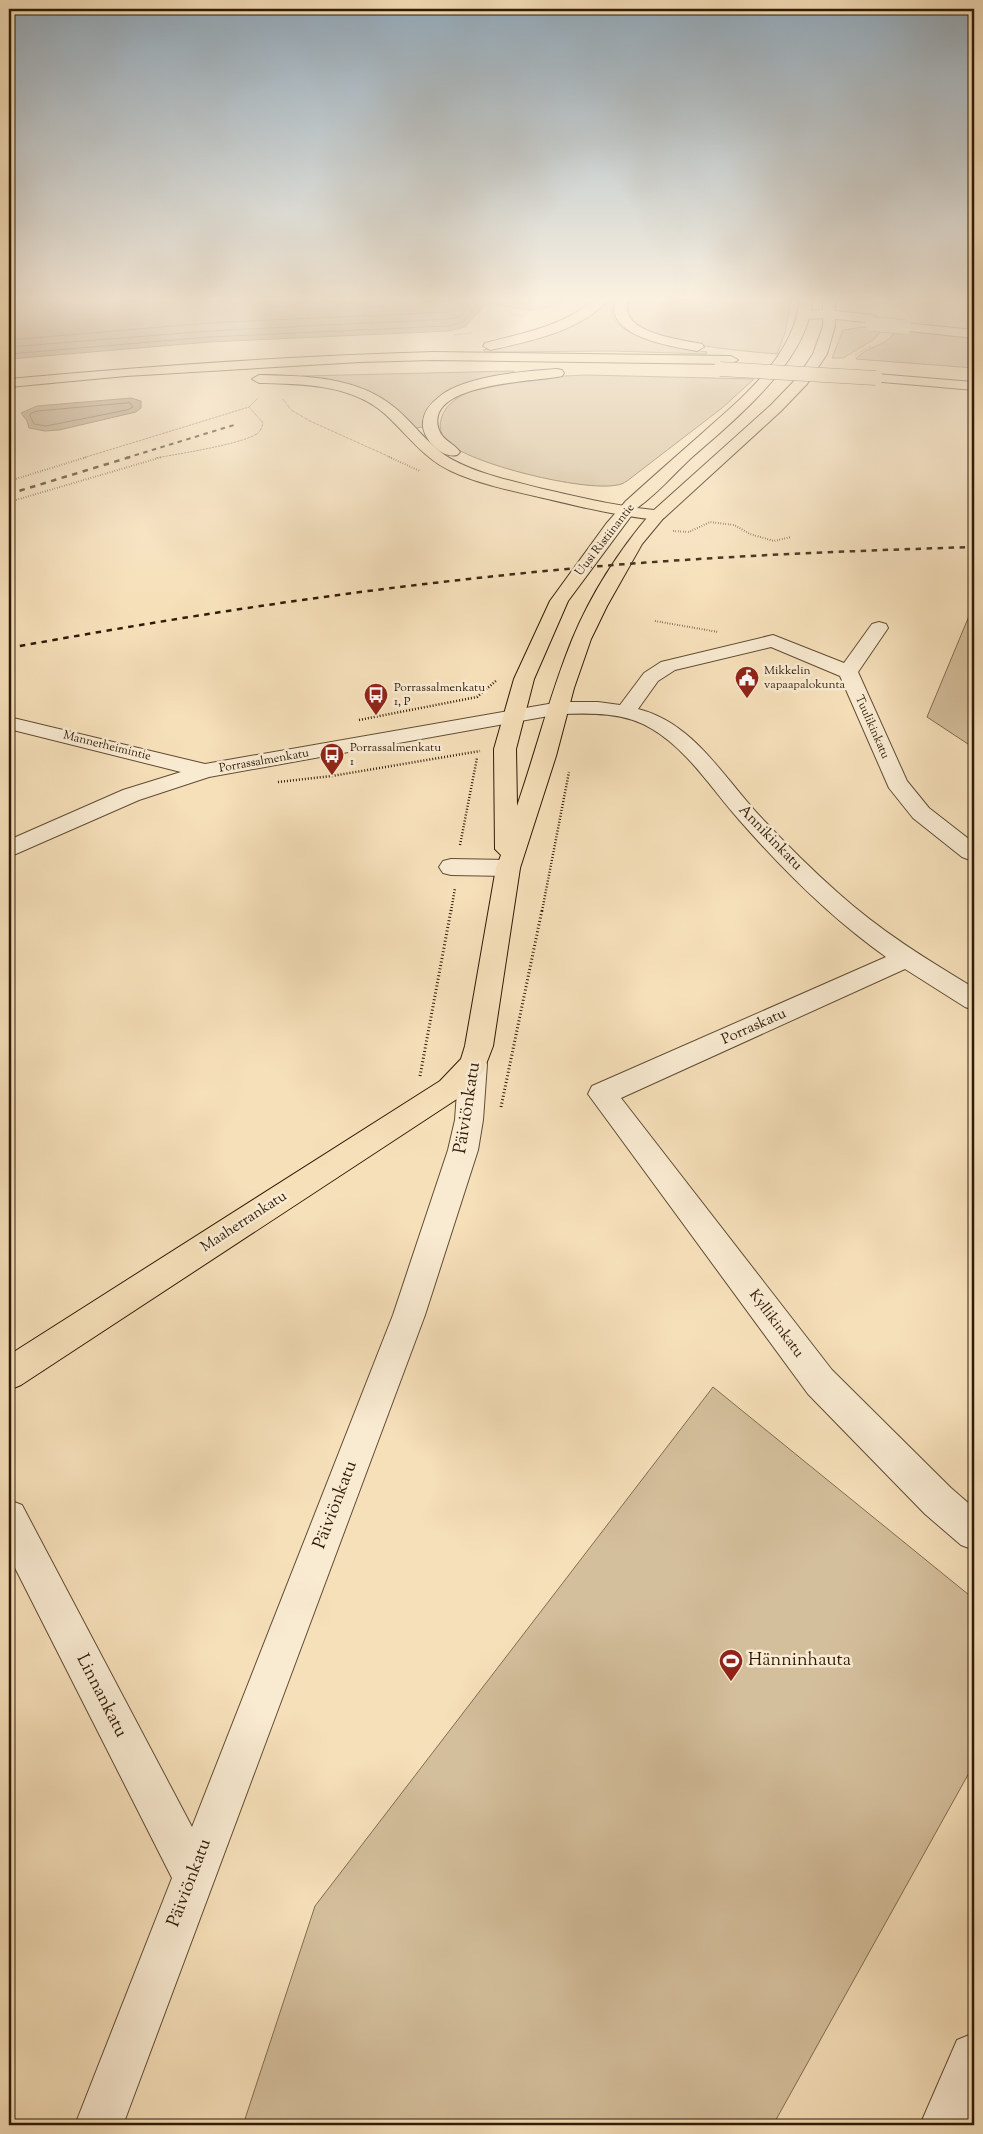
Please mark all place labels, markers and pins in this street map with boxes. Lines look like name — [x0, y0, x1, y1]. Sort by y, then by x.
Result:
place label: Mikkelin vapaapalokunta — [764, 662, 846, 694]
public building icon: Mikkelin vapaapalokunta — [734, 665, 760, 699]
place label: Porrassalmenkatu 1, P — [394, 679, 485, 711]
bus stop icon: Porrassalmenkatu 1, P — [363, 682, 389, 716]
place label: Porrassalmenkatu 1 — [350, 739, 441, 771]
bus stop icon: Porrassalmenkatu 1 — [319, 742, 345, 776]
sports icon: Hänninhauta — [718, 1648, 744, 1682]
place label: Hänninhauta — [748, 1648, 851, 1674]

